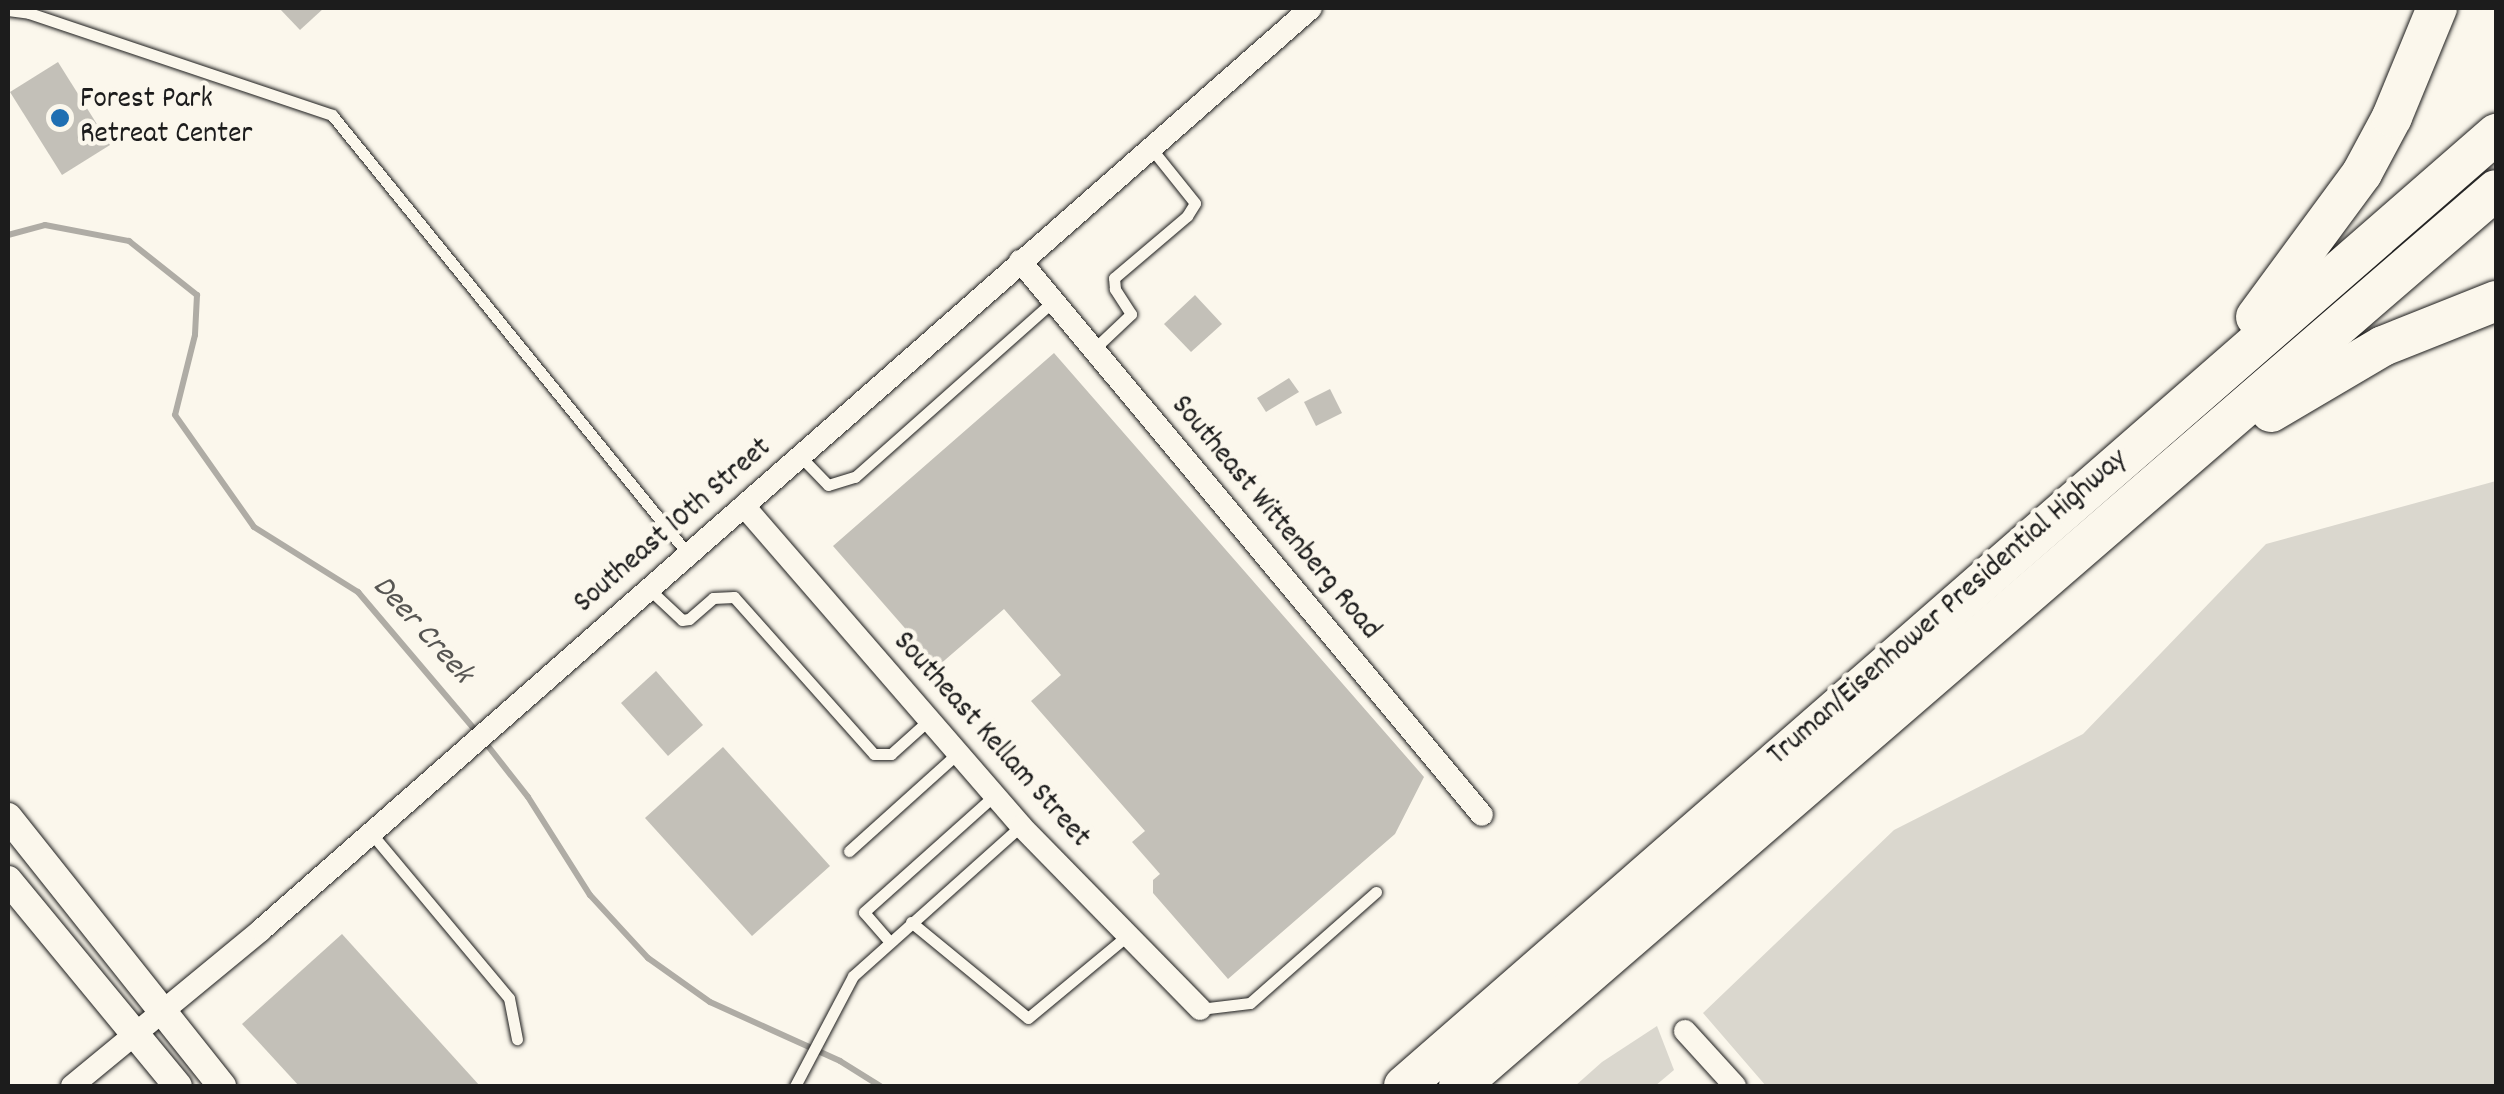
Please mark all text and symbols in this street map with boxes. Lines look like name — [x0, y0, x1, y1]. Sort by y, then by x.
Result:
place label: Forest Park Retreat Center — [80, 83, 252, 154]
marker: Forest Park Retreat Center — [49, 107, 71, 129]
street label: Southeast Wittenberg Road — [1161, 390, 1387, 648]
street label: Southeast 10th Street — [568, 432, 780, 622]
street label: Truman/Eisenhower Presidential Highway — [1762, 443, 2136, 775]
water label: Deer Creek — [362, 569, 480, 693]
street label: Southeast Kellam Street — [884, 626, 1096, 856]

